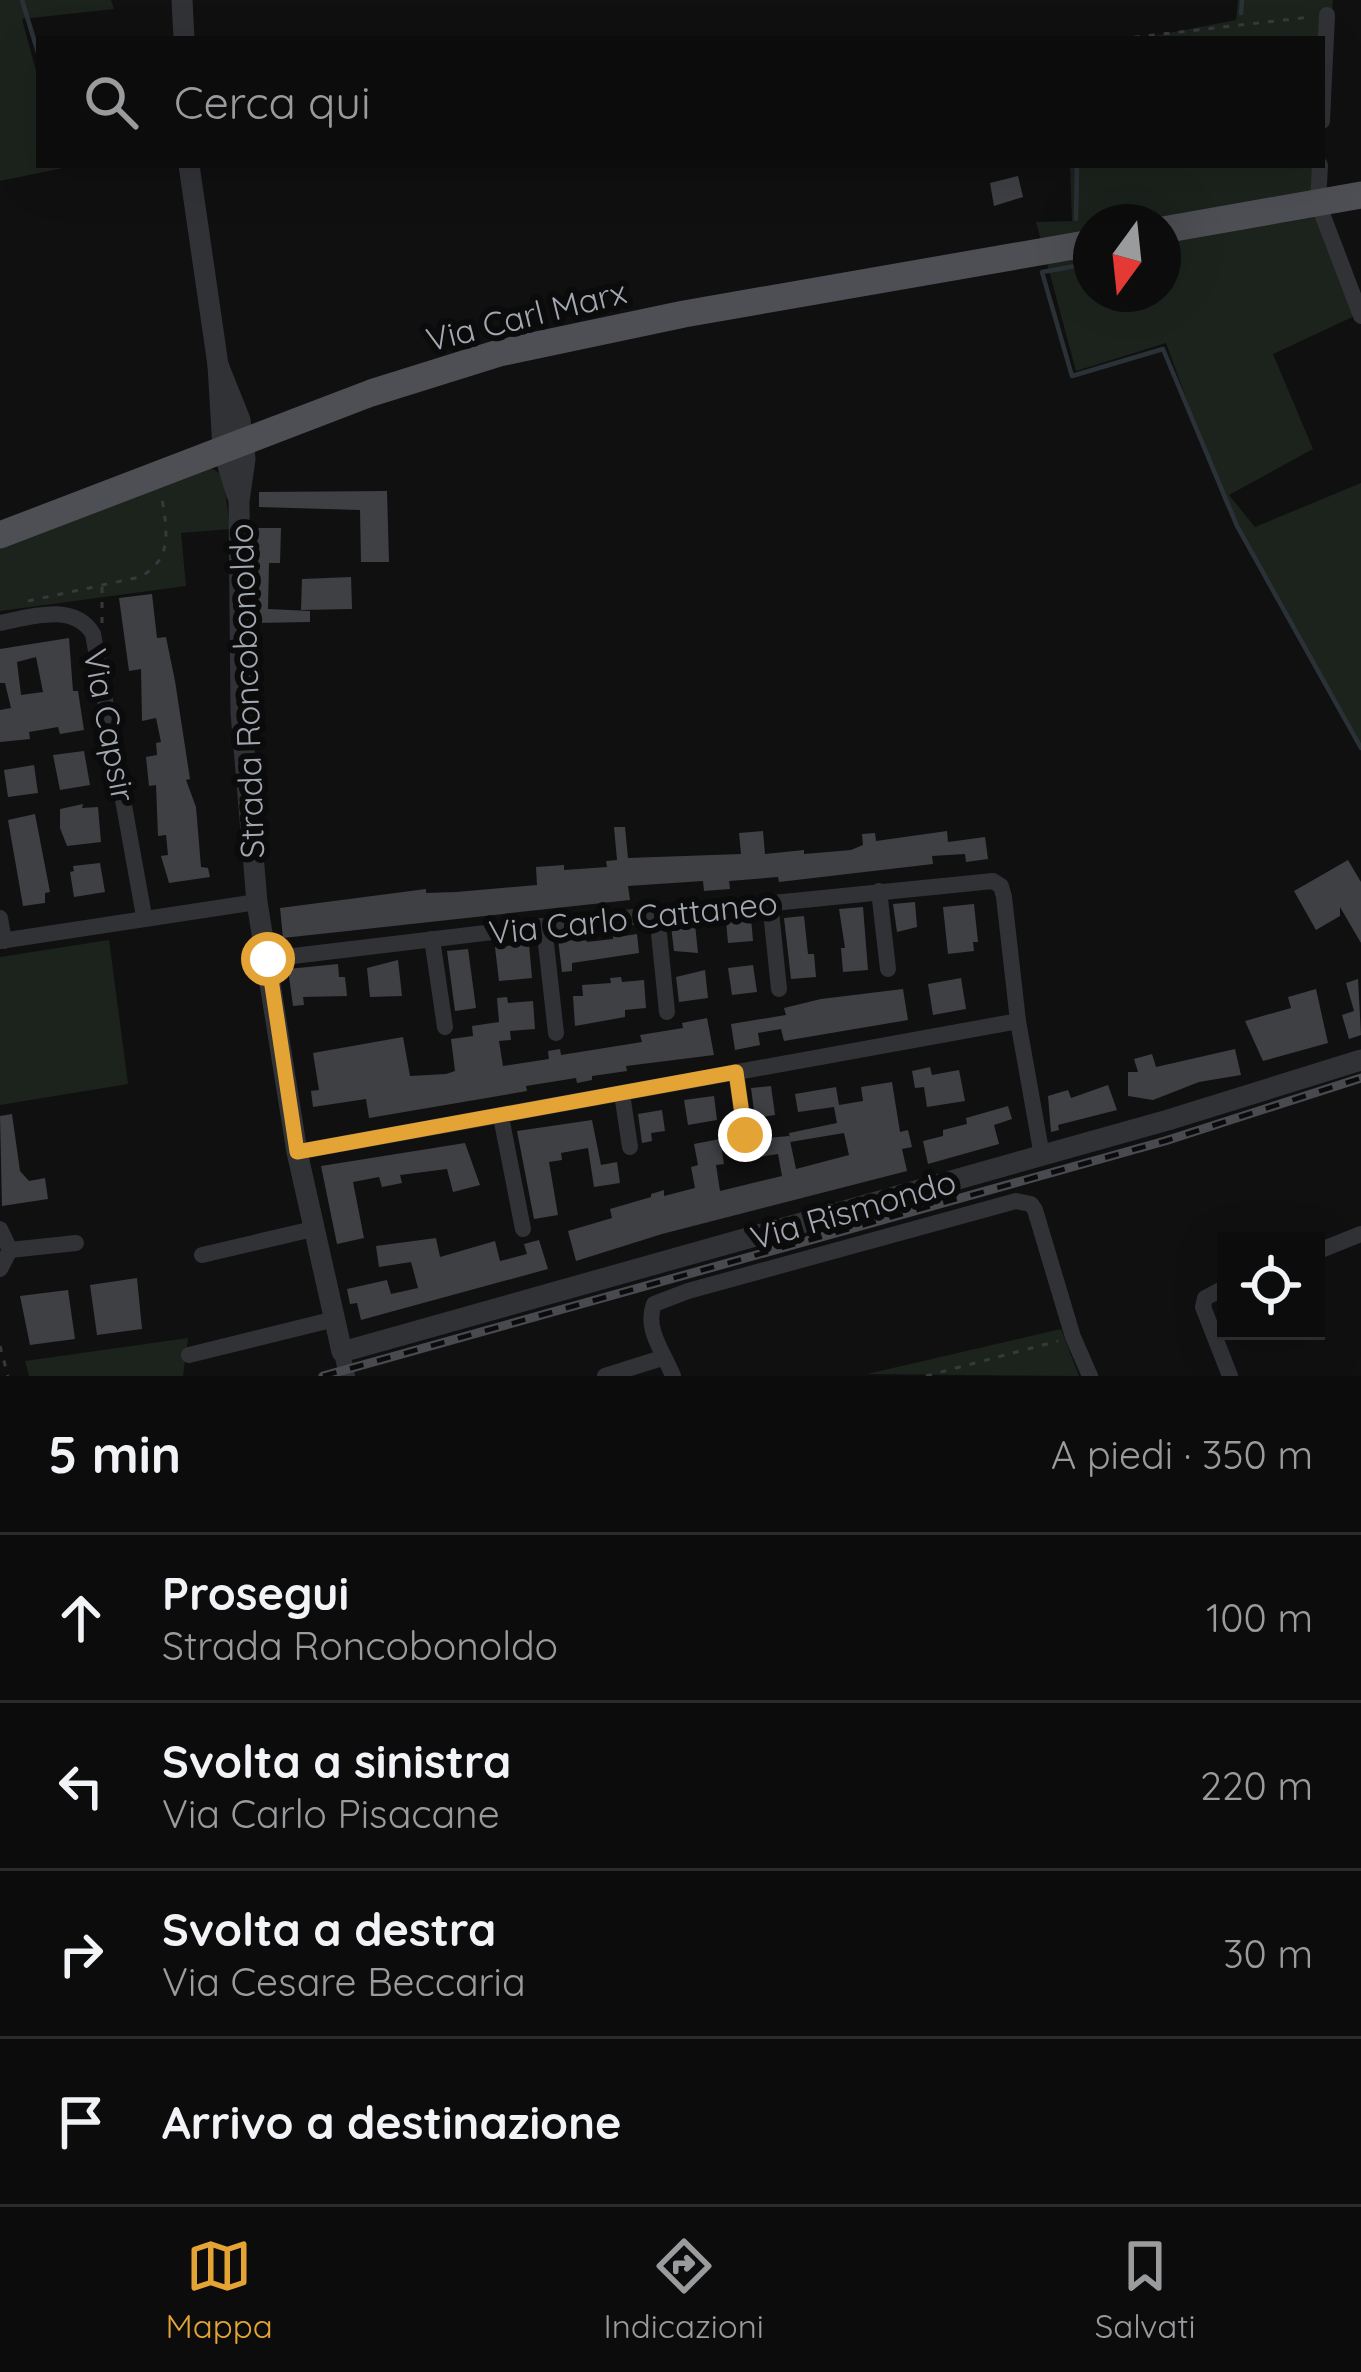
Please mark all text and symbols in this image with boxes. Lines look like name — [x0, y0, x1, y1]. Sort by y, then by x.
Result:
search box — [36, 36, 1325, 168]
icon: search — [78, 69, 144, 135]
text: Cerca qui — [174, 74, 371, 130]
north arrow — [1073, 204, 1181, 312]
street label: Via Carl Marx — [422, 270, 630, 360]
street label: Strada Roncobonoldo — [220, 523, 272, 859]
street label: Via Capsir — [75, 645, 145, 805]
street label: Via Carlo Cattaneo — [487, 881, 779, 953]
route start — [241, 932, 295, 986]
route end — [718, 1108, 772, 1162]
street label: Via Rismondo — [746, 1160, 960, 1258]
map controls — [1217, 1232, 1325, 1340]
button: locate — [1217, 1232, 1325, 1340]
text: 5 min — [48, 1422, 181, 1486]
text: A piedi · 350 m — [1051, 1430, 1313, 1479]
text: Prosegui — [162, 1565, 349, 1621]
icon: ahead — [48, 1585, 114, 1651]
text: 100 m — [1206, 1593, 1313, 1642]
text: Strada Roncobonoldo — [162, 1621, 558, 1670]
text: Svolta a sinistra — [162, 1733, 511, 1789]
icon: left — [48, 1753, 114, 1819]
text: 220 m — [1200, 1761, 1313, 1810]
text: Via Carlo Pisacane — [162, 1789, 500, 1838]
text: Svolta a destra — [162, 1901, 496, 1957]
icon: right — [48, 1921, 114, 1987]
text: 30 m — [1223, 1929, 1313, 1978]
text: Via Cesare Beccaria — [162, 1957, 526, 2006]
icon: arrive — [48, 2089, 114, 2155]
text: Arrivo a destinazione — [162, 2094, 622, 2150]
tab: Mappa — [165, 2233, 273, 2346]
tab: Indicazioni — [603, 2233, 764, 2346]
tab: Salvati — [1095, 2233, 1196, 2346]

